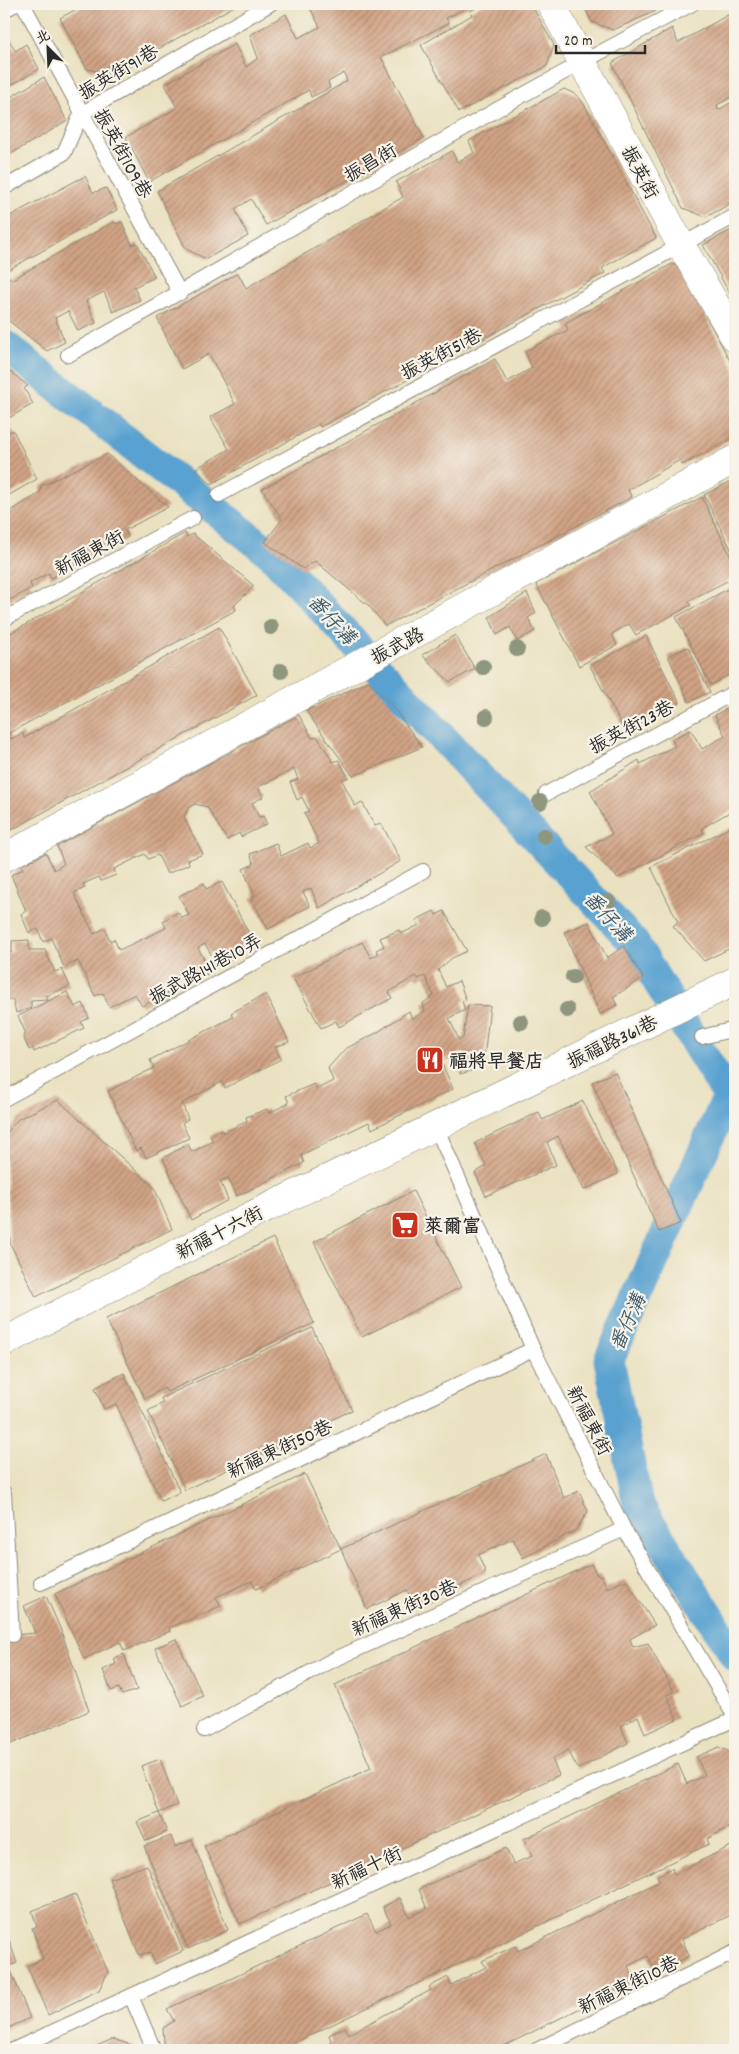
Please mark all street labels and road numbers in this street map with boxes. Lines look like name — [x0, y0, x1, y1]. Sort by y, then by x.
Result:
street label: 振英街91巷 — [75, 40, 165, 108]
street label: 振英街109巷 — [85, 105, 157, 205]
street label: 振昌街 — [340, 139, 403, 191]
street label: 振英街 — [613, 142, 663, 205]
street label: 振英街51巷 — [397, 323, 488, 389]
street label: 新福東街 — [51, 525, 131, 585]
street label: 振武路 — [367, 623, 430, 673]
street label: 振英街23巷 — [585, 695, 680, 763]
street label: 振武路141巷10弄 — [145, 929, 268, 1013]
street label: 振福路361巷 — [564, 1011, 663, 1078]
street label: 新福十六街 — [172, 1202, 269, 1269]
street label: 新福東街 — [558, 1382, 616, 1462]
street label: 新福東街50巷 — [223, 1415, 338, 1488]
street label: 新福東街30巷 — [348, 1575, 463, 1646]
street label: 新福十街 — [327, 1842, 408, 1898]
street label: 新福東街10巷 — [574, 1951, 685, 2023]

